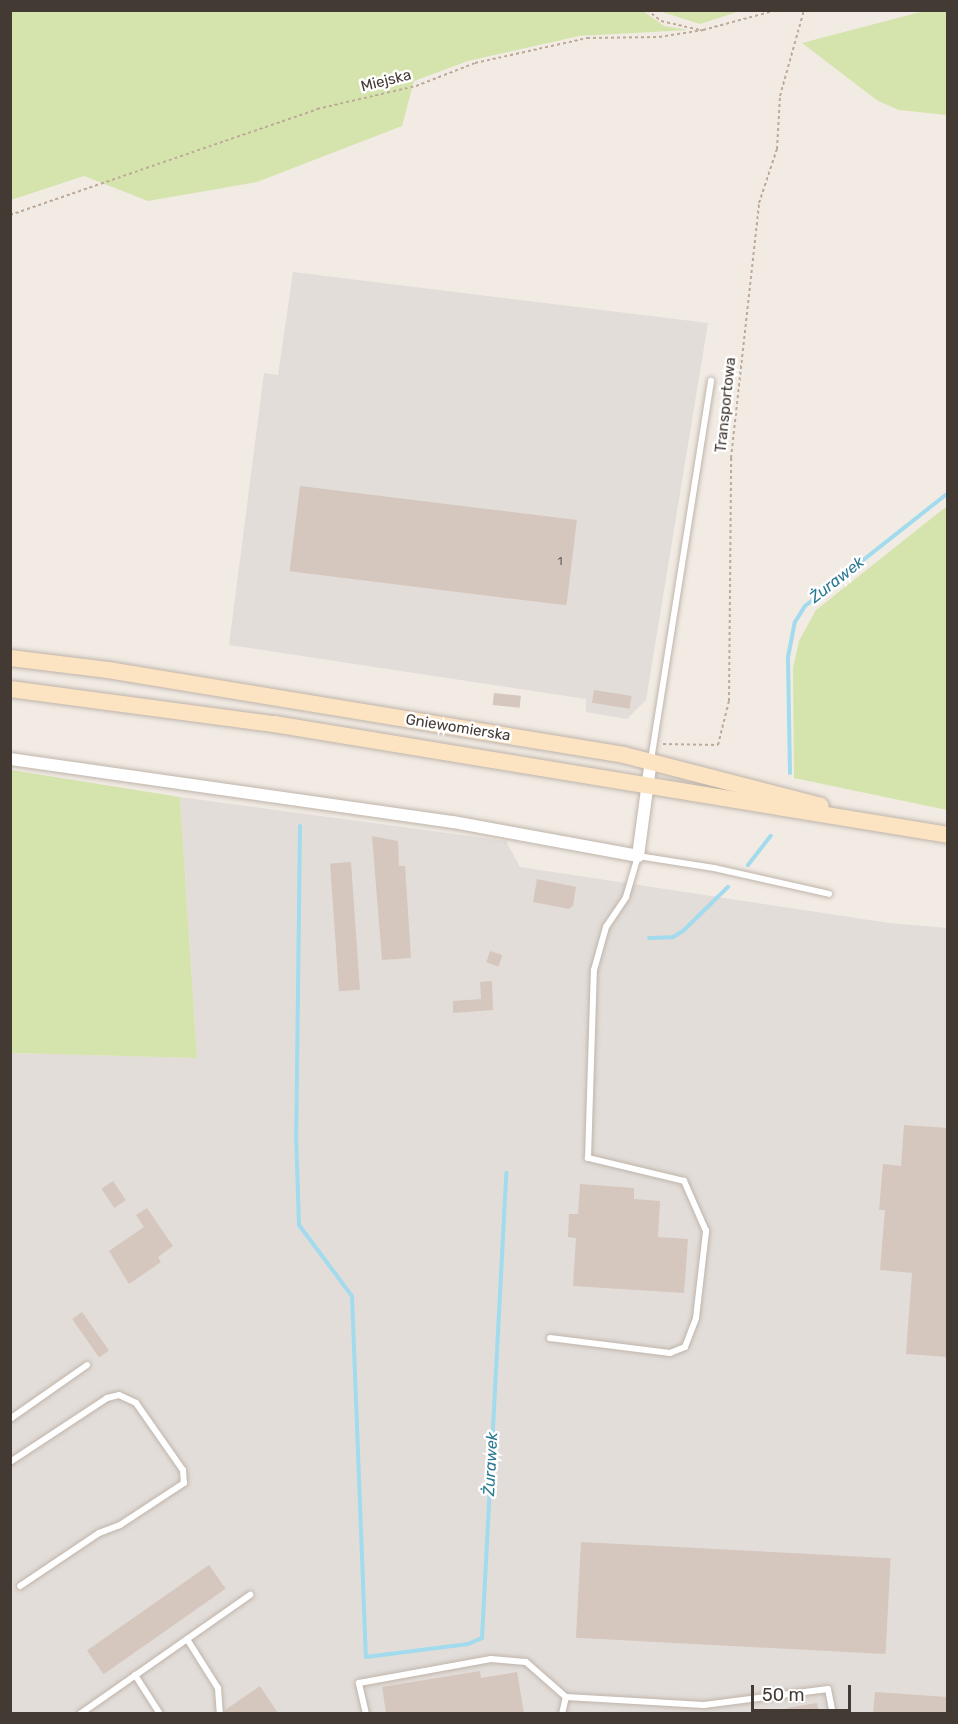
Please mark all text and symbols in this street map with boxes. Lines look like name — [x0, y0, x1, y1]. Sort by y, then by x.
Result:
street label: Miejska — [359, 66, 413, 96]
street label: Transportowa — [712, 356, 740, 454]
water label: Żurawek — [806, 553, 868, 607]
house number: 1 — [557, 555, 563, 569]
street label: Gniewomierska — [404, 711, 512, 745]
water label: Żurawek — [480, 1431, 502, 1497]
scale bar — [754, 1673, 854, 1711]
text: 50 m — [762, 1684, 805, 1706]

